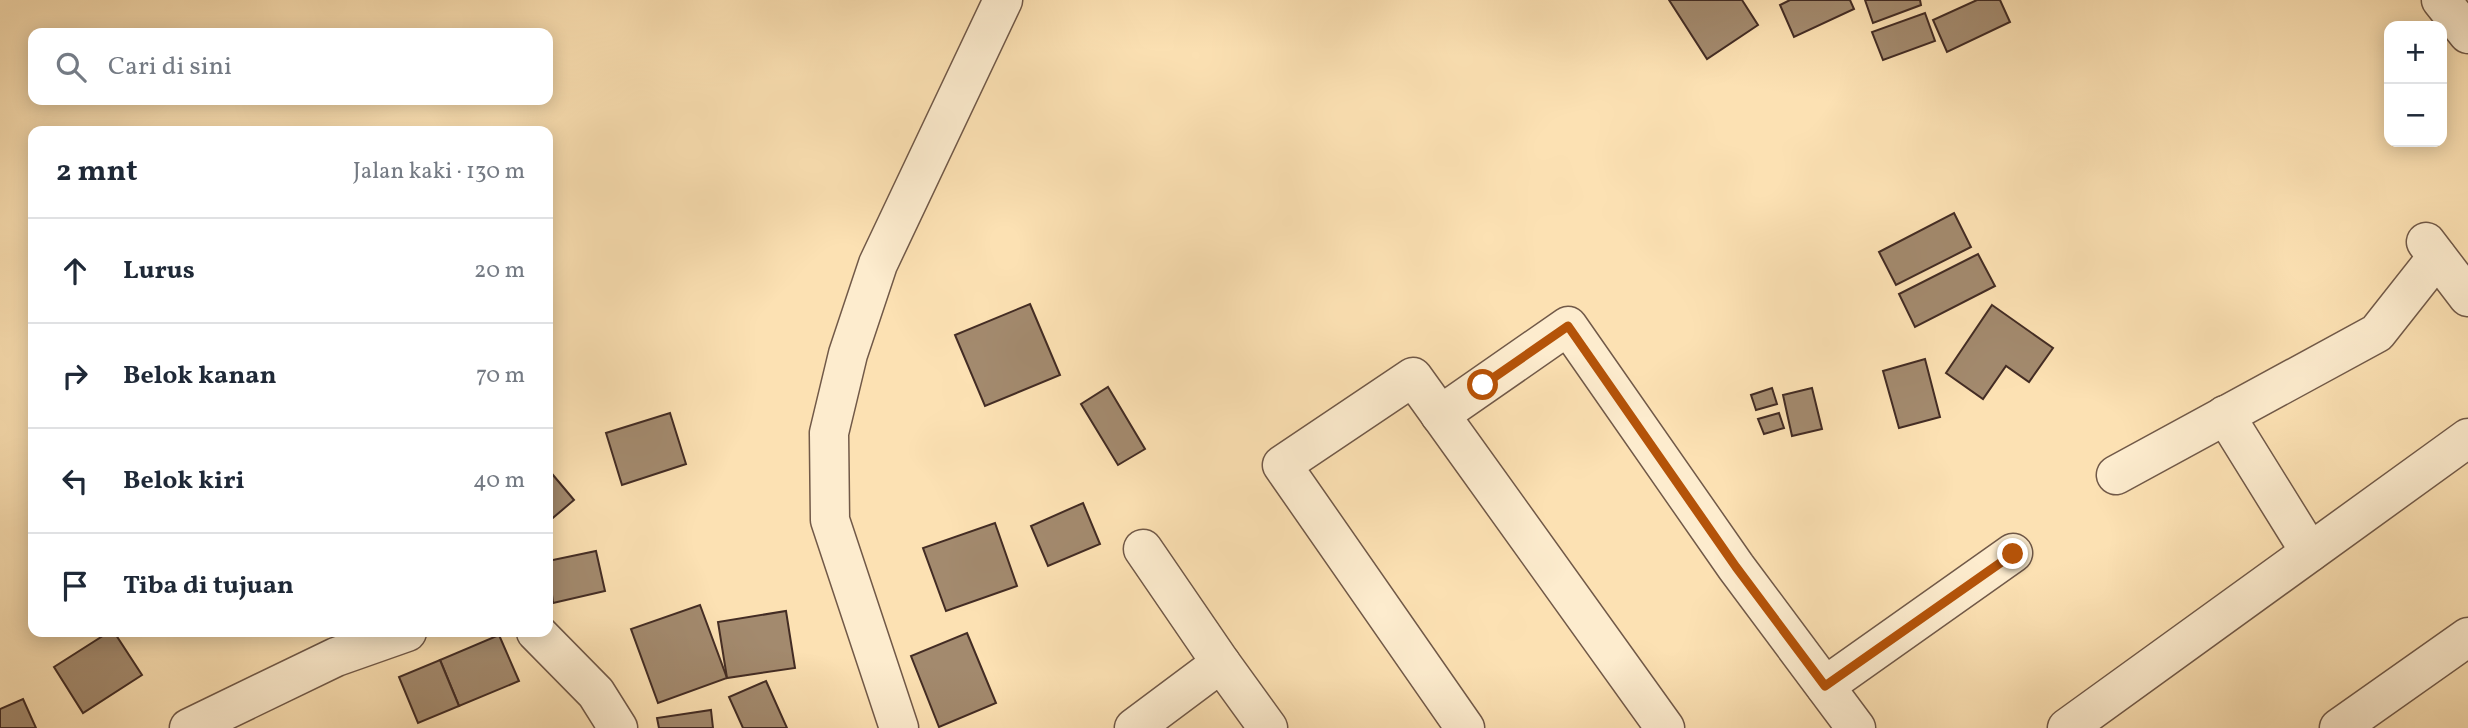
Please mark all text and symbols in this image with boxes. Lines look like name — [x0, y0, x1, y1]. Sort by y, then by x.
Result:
map controls — [2384, 21, 2447, 147]
button: + — [2384, 21, 2447, 84]
search box — [28, 28, 553, 105]
icon: search — [52, 48, 90, 86]
text: Cari di sini — [108, 49, 232, 85]
button: − — [2384, 84, 2447, 147]
text: 2 mnt — [56, 151, 137, 193]
text: Jalan kaki · 130 m — [353, 156, 525, 188]
icon: ahead — [56, 252, 94, 290]
text: Lurus — [123, 253, 195, 289]
text: 20 m — [474, 255, 525, 287]
icon: right — [56, 357, 94, 395]
text: Belok kanan — [123, 358, 277, 394]
text: 70 m — [476, 360, 525, 392]
route start — [1467, 369, 1498, 400]
icon: left — [56, 462, 94, 500]
text: Belok kiri — [123, 463, 245, 499]
text: 40 m — [473, 465, 525, 497]
route end — [1997, 538, 2028, 569]
icon: arrive — [56, 567, 94, 605]
text: Tiba di tujuan — [123, 568, 294, 604]

